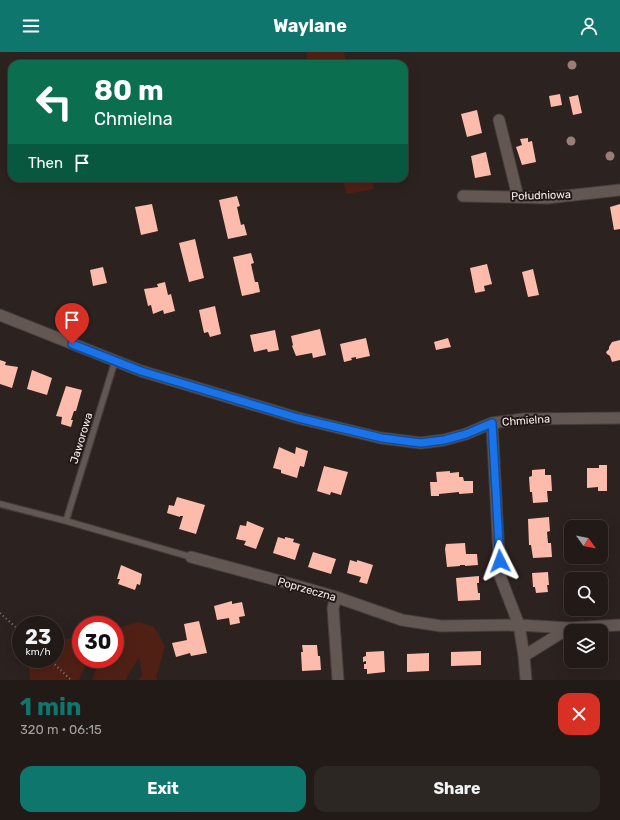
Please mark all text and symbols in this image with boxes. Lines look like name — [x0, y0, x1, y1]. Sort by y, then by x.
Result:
icon: menu — [20, 15, 42, 37]
text: Waylane — [273, 15, 347, 37]
icon: person — [578, 15, 600, 37]
text: 80 m — [94, 74, 164, 107]
icon: left — [28, 76, 80, 128]
text: Chmielna — [94, 108, 173, 130]
icon: arrive — [71, 152, 93, 174]
text: Then — [28, 154, 63, 172]
street label: Południowa — [511, 188, 571, 203]
pin — [55, 303, 89, 344]
icon: arrive — [61, 309, 83, 331]
street label: Jaworowa — [68, 411, 95, 465]
street label: Chmielna — [502, 412, 550, 429]
north arrow — [564, 520, 608, 564]
map controls — [564, 520, 608, 668]
position arrow — [479, 540, 521, 582]
button: search — [564, 572, 608, 616]
street label: Poprzeczna — [276, 575, 338, 604]
speed limit sign: 30 — [72, 616, 124, 668]
button: layers — [564, 624, 608, 668]
text: 23 — [25, 625, 51, 649]
text: km/h — [26, 646, 50, 658]
text: 1 min — [20, 693, 81, 721]
button: close — [558, 693, 600, 735]
text: 320 m · 06:15 — [20, 722, 102, 737]
button: Exit — [20, 766, 306, 812]
button: Share — [314, 766, 600, 812]

